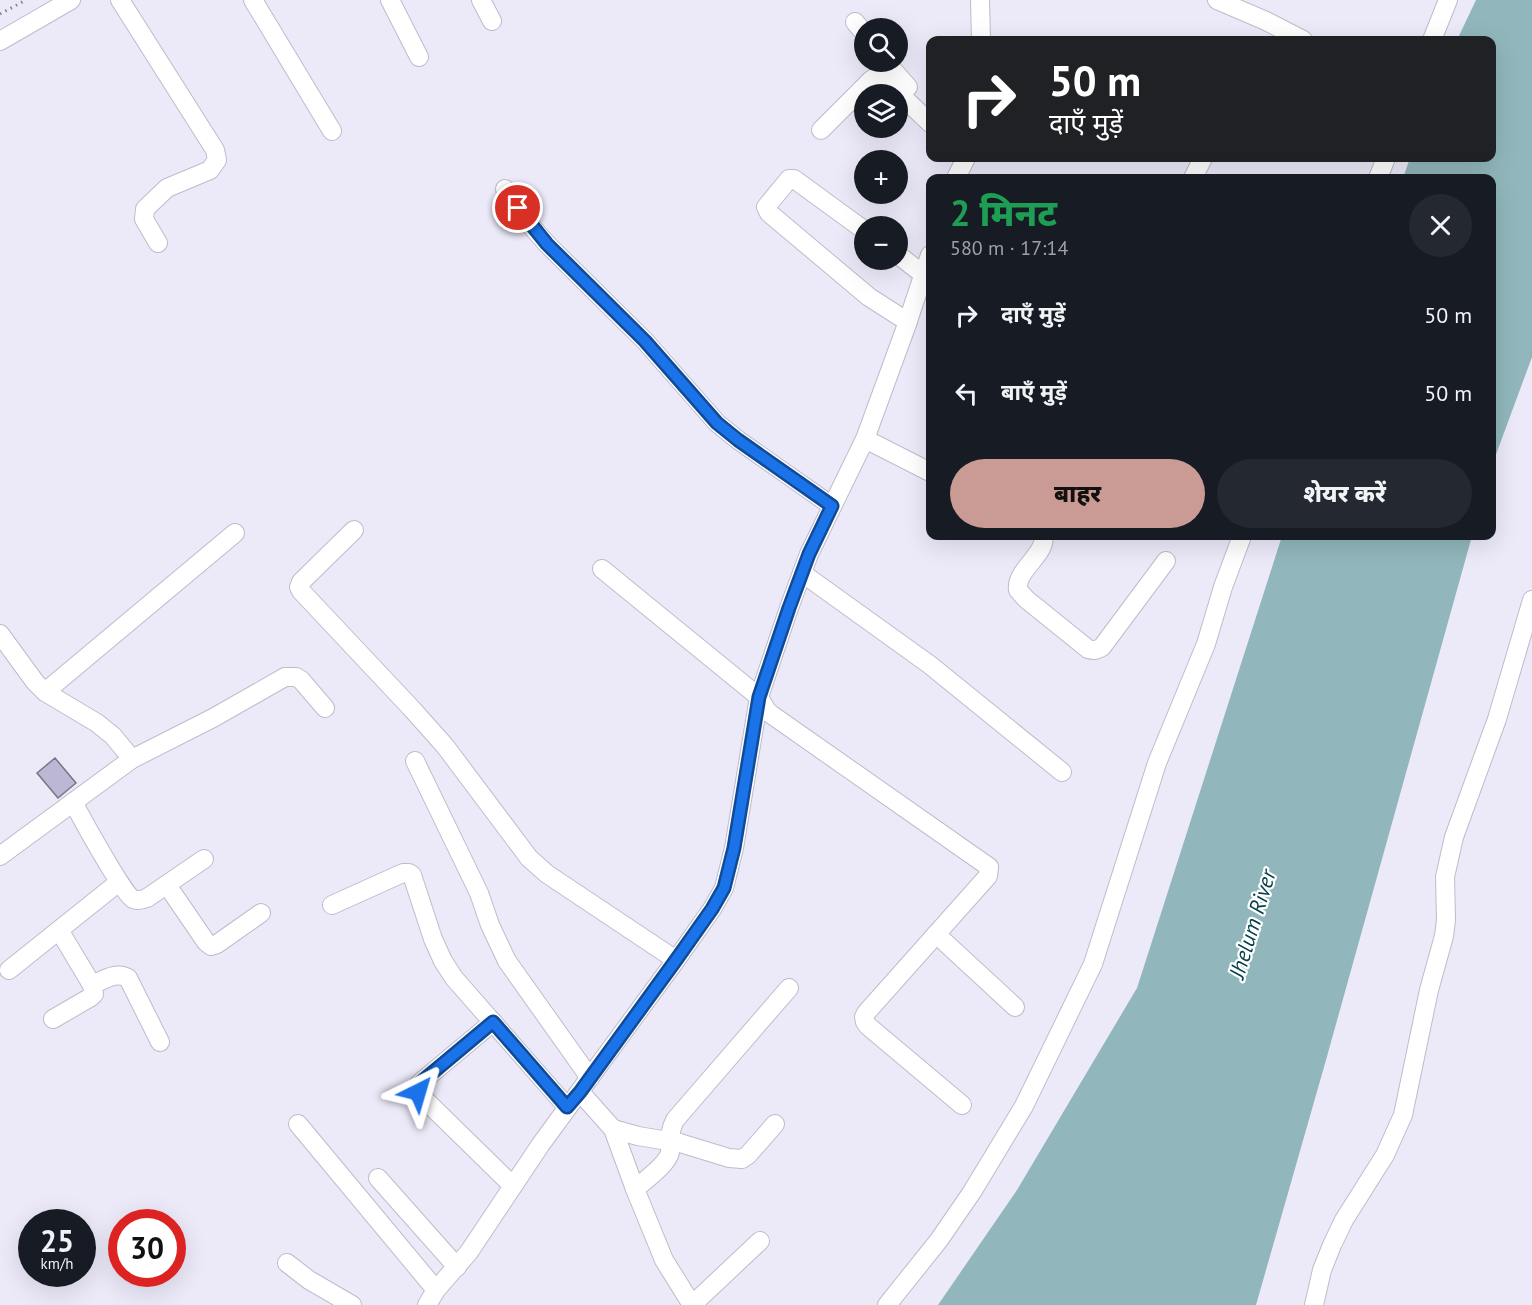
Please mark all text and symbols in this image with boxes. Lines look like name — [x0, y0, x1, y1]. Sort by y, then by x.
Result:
map controls — [854, 18, 908, 270]
button: search — [854, 18, 908, 72]
text: 50 m — [1049, 53, 1141, 108]
icon: right — [950, 60, 1028, 138]
button: layers — [854, 84, 908, 138]
text: दाएँ मुड़ें — [1049, 106, 1123, 140]
button: + — [854, 150, 908, 204]
pin — [492, 182, 543, 233]
text: 2 मिनट — [950, 189, 1057, 236]
icon: arrive — [501, 191, 534, 224]
button: close — [1409, 194, 1472, 257]
button: − — [854, 216, 908, 270]
text: 580 m · 17:14 — [950, 235, 1068, 261]
icon: right — [950, 299, 983, 332]
text: दाएँ मुड़ें — [1001, 300, 1066, 328]
text: 50 m — [1424, 301, 1472, 329]
icon: left — [950, 377, 983, 410]
text: बाएँ मुड़ें — [1001, 378, 1067, 406]
text: 50 m — [1424, 379, 1472, 407]
button: बाहर — [950, 459, 1205, 528]
button: शेयर करें — [1217, 459, 1472, 528]
water label: Jhelum River — [1222, 864, 1282, 984]
position arrow — [386, 1060, 450, 1124]
speed limit sign: 30 — [108, 1209, 186, 1287]
text: 25 — [40, 1221, 74, 1260]
text: km/h — [41, 1254, 73, 1273]

